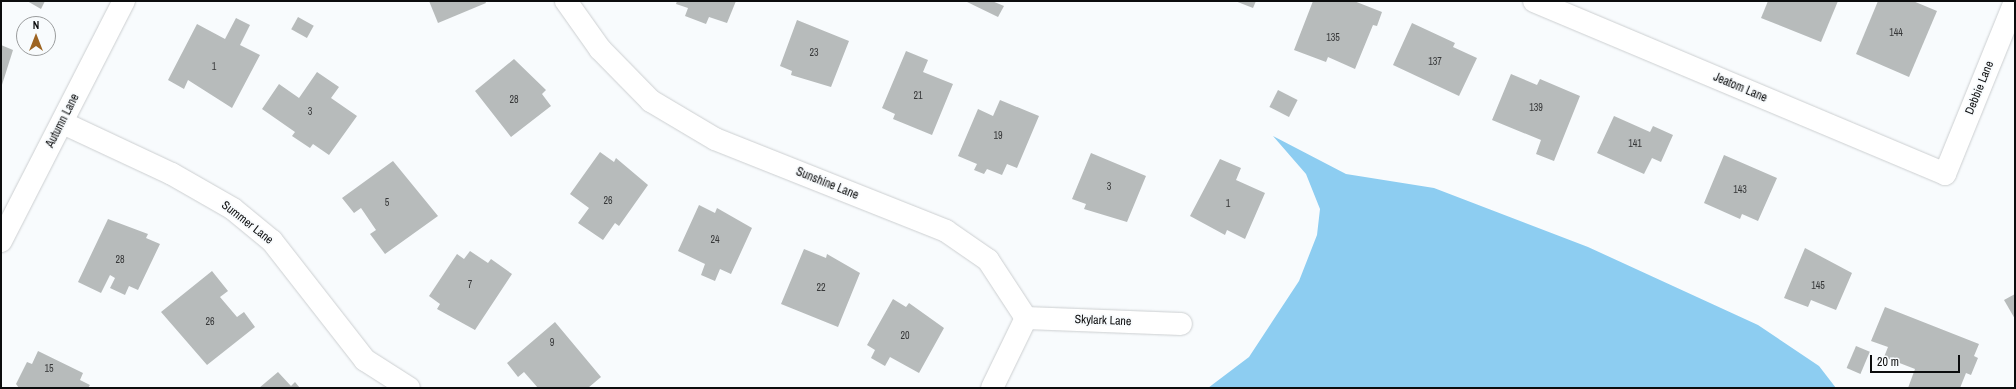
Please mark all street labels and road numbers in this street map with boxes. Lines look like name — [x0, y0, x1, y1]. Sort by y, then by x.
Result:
street label: Debbie Lane — [1963, 59, 1997, 117]
street label: Jeatom Lane — [1711, 70, 1769, 106]
street label: Autumn Lane — [43, 92, 83, 150]
street label: Sunshine Lane — [794, 165, 860, 203]
street label: Summer Lane — [218, 198, 276, 248]
street label: Skylark Lane — [1074, 313, 1132, 329]

